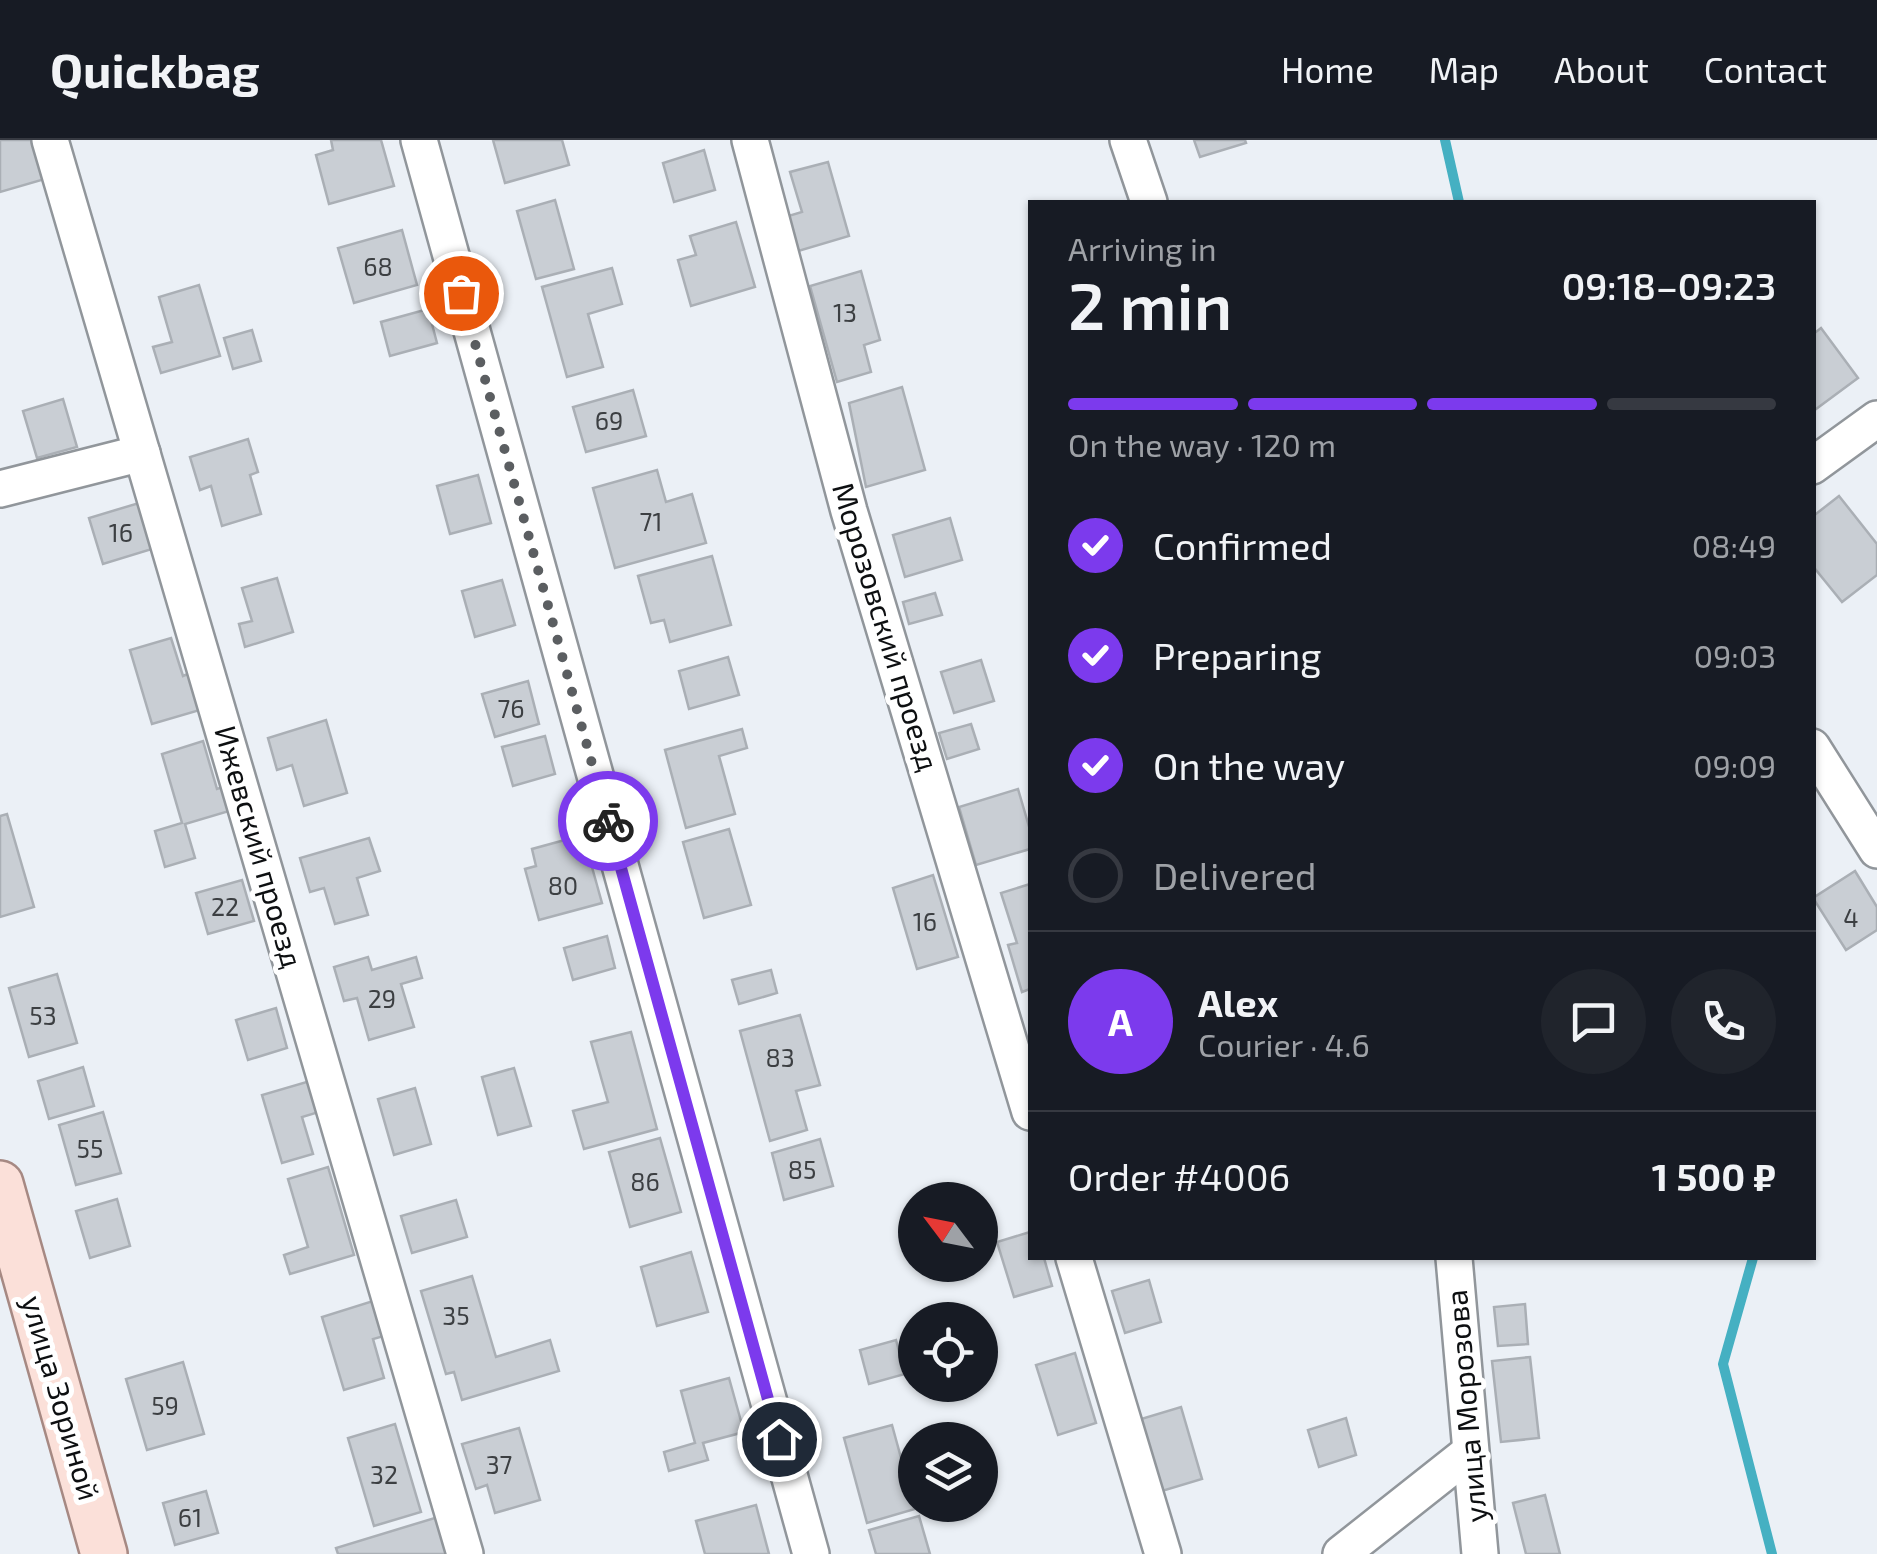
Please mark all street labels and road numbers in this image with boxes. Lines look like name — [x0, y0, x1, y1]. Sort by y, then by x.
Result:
street label: Морозовский проезд — [826, 478, 948, 775]
street label: Ижевский проезд — [208, 721, 312, 972]
street label: улица Морозова — [1437, 1288, 1494, 1524]
street label: улица Зориной — [15, 1291, 108, 1504]

